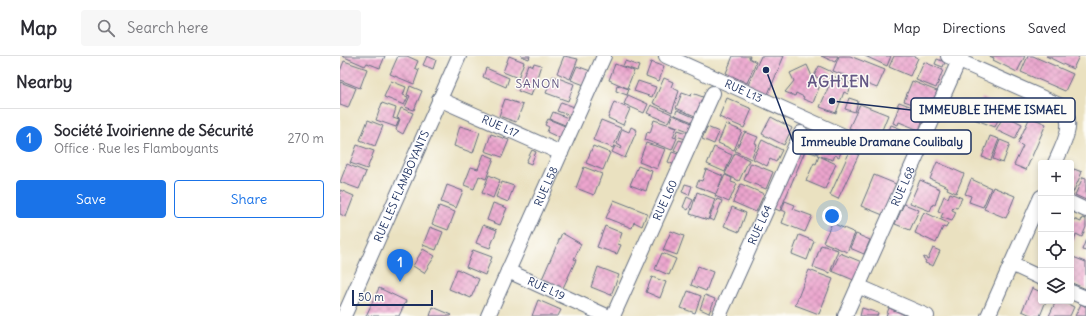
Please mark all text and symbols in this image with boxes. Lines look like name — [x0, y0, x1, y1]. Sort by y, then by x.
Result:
search box — [81, 10, 361, 46]
text: Map — [20, 16, 57, 40]
icon: search — [95, 17, 117, 39]
text: Search here — [127, 18, 208, 37]
text: Map — [893, 19, 920, 37]
text: Directions — [942, 19, 1006, 37]
text: Saved — [1028, 19, 1066, 37]
text: Nearby — [16, 71, 72, 93]
district label: AGHIEN — [808, 72, 870, 91]
district label: SANON — [515, 76, 561, 91]
street label: RUE L13 — [723, 76, 765, 105]
callout: IMMEUBLE IHEME ISMAEL — [911, 98, 1075, 122]
text: IMMEUBLE IHEME ISMAEL — [919, 102, 1067, 117]
street label: RUE L17 — [480, 112, 521, 141]
text: Société Ivoirienne de Sécurité — [54, 121, 254, 140]
street label: RUE LES FLAMBOYANTS — [371, 128, 432, 244]
text: 1 — [26, 130, 32, 147]
text: 270 m — [287, 130, 324, 147]
callout: Immeuble Dramane Coulibaly — [793, 130, 971, 154]
text: Immeuble Dramane Coulibaly — [801, 134, 963, 150]
text: Office · Rue les Flamboyants — [54, 140, 219, 157]
map controls — [1038, 160, 1074, 304]
button: + — [1038, 160, 1074, 196]
street label: RUE L58 — [531, 164, 561, 208]
street label: RUE L68 — [888, 164, 918, 208]
street label: RUE L60 — [650, 178, 680, 223]
button: Save — [16, 180, 166, 218]
button: Share — [174, 180, 324, 218]
button: − — [1038, 196, 1074, 232]
street label: RUE L64 — [745, 203, 775, 247]
your location — [822, 206, 842, 226]
button: locate — [1038, 232, 1074, 268]
pin: 1 — [387, 249, 413, 282]
button: layers — [1038, 268, 1074, 304]
street label: RUE L19 — [525, 274, 567, 303]
scale bar — [352, 288, 433, 307]
text: 50 m — [358, 290, 384, 304]

